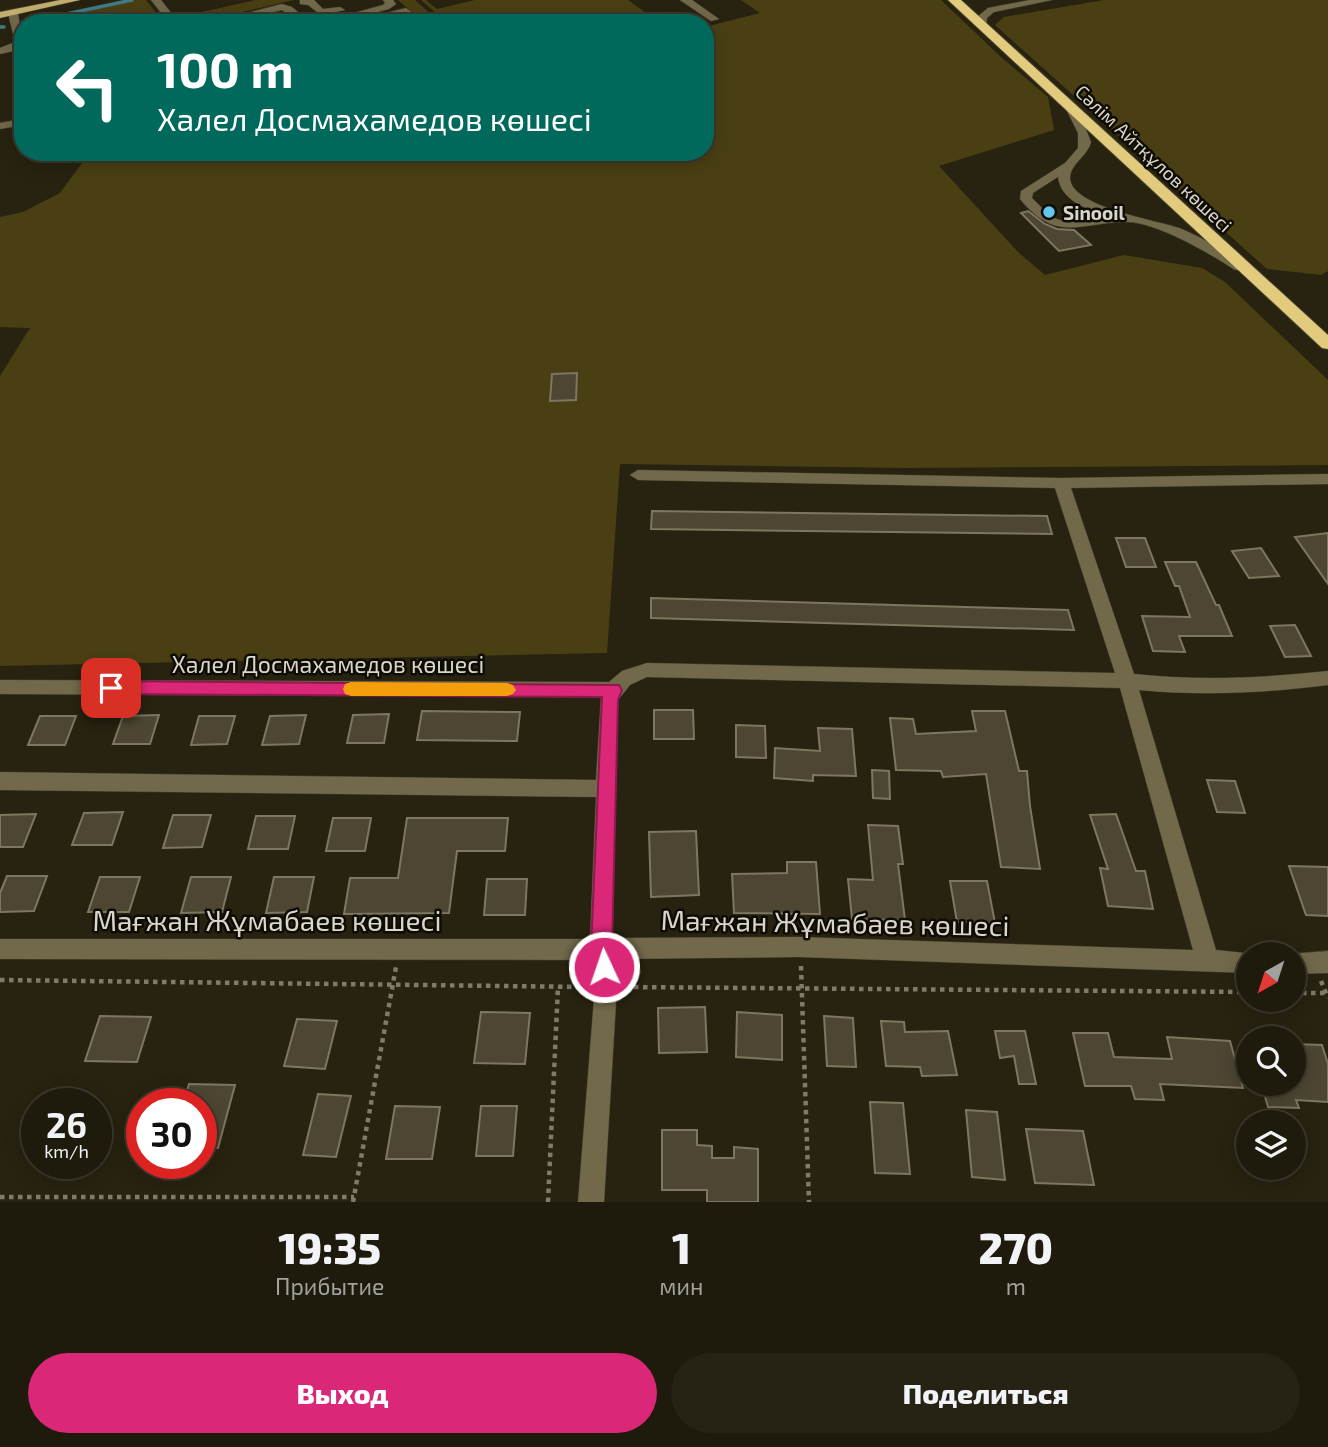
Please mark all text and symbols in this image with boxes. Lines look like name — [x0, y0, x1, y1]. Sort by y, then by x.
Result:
text: 100 m — [157, 39, 294, 98]
icon: left — [42, 42, 133, 133]
street label: Сәлім Айтқұлов көшесі — [1071, 79, 1237, 237]
text: Халел Досмахамедов көшесі — [157, 99, 592, 137]
place label: Sinooil — [1063, 201, 1125, 224]
marker: Sinooil — [1041, 204, 1057, 220]
street label: Халел Досмахамедов көшесі — [172, 650, 484, 678]
pin — [81, 658, 141, 718]
icon: arrive — [92, 669, 130, 707]
street label: Мағжан Жұмабаев көшесі — [660, 902, 1010, 942]
street label: Мағжан Жұмабаев көшесі — [93, 903, 441, 937]
position arrow — [567, 930, 641, 1004]
north arrow — [1236, 942, 1306, 1012]
map controls — [1236, 942, 1306, 1180]
button: search — [1236, 1026, 1306, 1096]
speed limit sign: 30 — [126, 1088, 217, 1179]
text: 26 — [46, 1103, 87, 1145]
button: layers — [1236, 1110, 1306, 1180]
text: km/h — [44, 1140, 89, 1162]
text: 19:35 — [278, 1222, 381, 1272]
text: 1 — [672, 1222, 691, 1272]
text: 270 — [978, 1222, 1053, 1272]
text: Прибытие — [275, 1272, 384, 1300]
text: мин — [659, 1272, 703, 1300]
text: m — [1006, 1272, 1026, 1300]
button: Выход — [28, 1353, 657, 1433]
button: Поделиться — [671, 1353, 1300, 1433]

